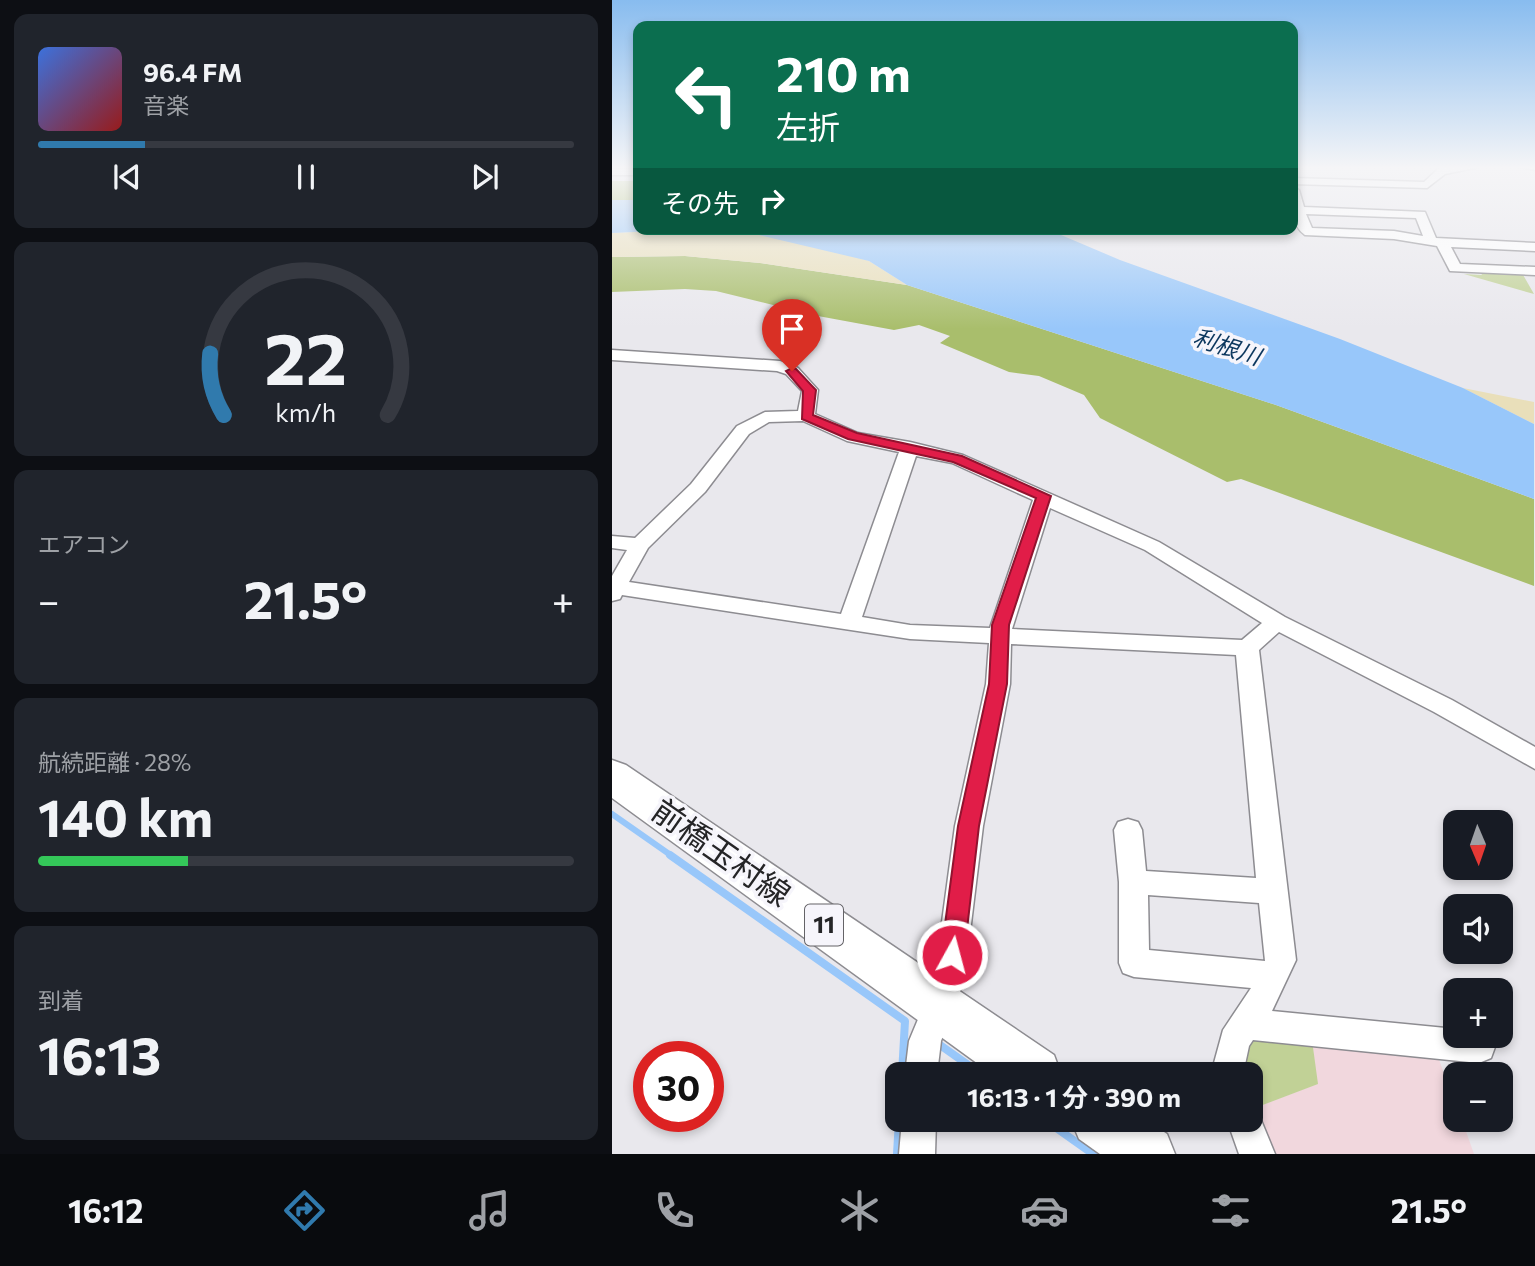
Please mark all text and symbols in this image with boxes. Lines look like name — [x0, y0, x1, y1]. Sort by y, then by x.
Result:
text: 210 m — [776, 42, 911, 102]
icon: left — [661, 49, 752, 140]
text: 96.4 FM — [143, 56, 242, 87]
text: 音楽 — [143, 91, 189, 119]
text: 左折 — [776, 106, 840, 146]
icon: previous — [108, 158, 146, 196]
icon: pause — [287, 158, 325, 196]
icon: next — [466, 158, 504, 196]
icon: right — [753, 182, 791, 220]
text: その先 — [661, 187, 739, 218]
pin — [762, 299, 822, 371]
icon: arrive — [773, 310, 811, 348]
text: 22 — [265, 311, 347, 400]
water label: 利根川 — [1190, 322, 1267, 371]
text: km/h — [276, 397, 336, 427]
text: エアコン — [38, 530, 130, 558]
text: 21.5° — [244, 566, 367, 630]
text: − — [38, 576, 60, 623]
text: + — [552, 576, 574, 623]
text: 航続距離 · 28% — [38, 748, 191, 776]
text: 140 km — [38, 784, 213, 848]
street label: 前橋玉村線 — [645, 789, 799, 914]
north arrow — [1443, 810, 1513, 880]
map controls — [1443, 810, 1513, 1132]
button: sound — [1443, 894, 1513, 964]
road number: 11 — [805, 904, 843, 945]
position arrow — [915, 918, 989, 992]
button: + — [1443, 978, 1513, 1048]
text: 到着 — [38, 986, 84, 1014]
text: 16:13 — [38, 1022, 161, 1086]
speed limit sign: 30 — [633, 1041, 724, 1132]
button: − — [1443, 1062, 1513, 1132]
text: 16:13 · 1 分 · 390 m — [967, 1081, 1181, 1112]
icon: directions — [280, 1186, 329, 1235]
icon: music — [465, 1186, 514, 1235]
icon: phone — [650, 1186, 699, 1235]
icon: climate — [835, 1186, 884, 1235]
icon: car — [1020, 1186, 1069, 1235]
icon: filters — [1206, 1186, 1255, 1235]
text: 16:12 — [68, 1190, 143, 1230]
text: 21.5° — [1391, 1190, 1467, 1230]

